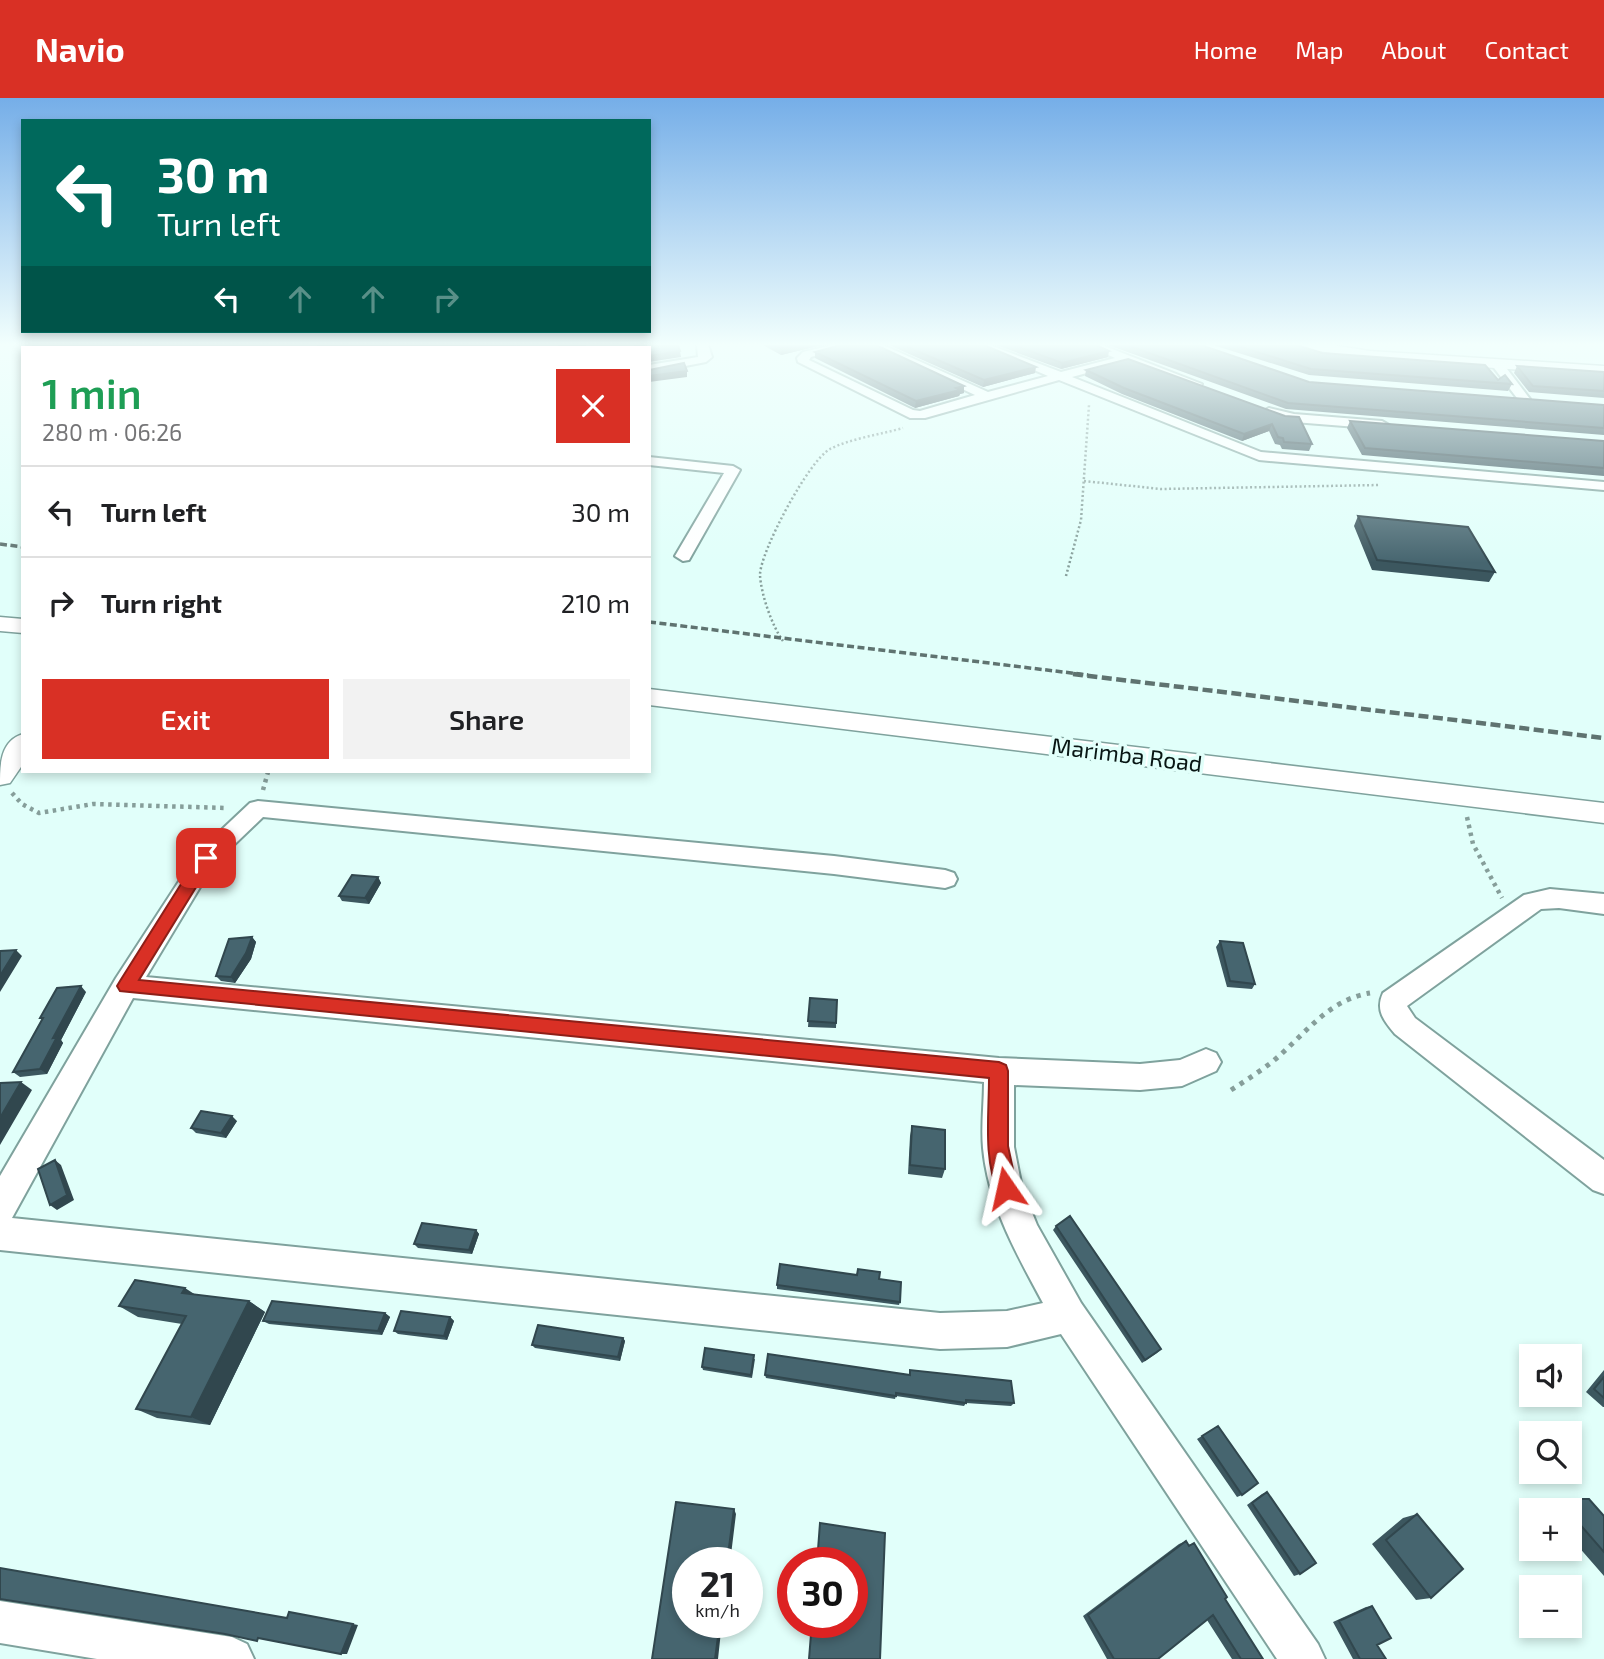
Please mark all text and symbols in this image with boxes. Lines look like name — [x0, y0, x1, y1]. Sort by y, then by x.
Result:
text: Navio — [35, 29, 125, 69]
text: Home — [1194, 35, 1257, 64]
text: Map — [1295, 35, 1343, 64]
text: About — [1381, 35, 1447, 64]
text: Contact — [1485, 35, 1569, 64]
text: 30 m — [157, 144, 269, 203]
icon: left — [42, 147, 133, 238]
text: Turn left — [157, 204, 281, 242]
icon: left — [208, 280, 246, 318]
icon: ahead — [281, 280, 319, 318]
icon: ahead — [354, 280, 392, 318]
icon: right — [427, 280, 465, 318]
text: 1 min — [42, 367, 142, 417]
button: close — [556, 369, 630, 443]
text: 280 m · 06:26 — [42, 418, 182, 446]
icon: left — [42, 493, 80, 531]
text: Turn left — [101, 496, 207, 527]
text: 30 m — [571, 496, 630, 527]
icon: right — [42, 584, 80, 622]
text: Turn right — [101, 587, 222, 618]
text: 210 m — [561, 587, 630, 618]
button: Exit — [42, 679, 329, 759]
button: Share — [343, 679, 630, 759]
street label: Marimba Road — [1050, 731, 1204, 777]
pin — [176, 828, 236, 888]
icon: arrive — [187, 839, 225, 877]
position arrow — [969, 1151, 1043, 1225]
map controls — [1519, 1344, 1582, 1638]
button: sound — [1519, 1344, 1582, 1407]
button: search — [1519, 1421, 1582, 1484]
button: + — [1519, 1498, 1582, 1561]
speed limit sign: 30 — [777, 1547, 868, 1638]
text: 21 — [700, 1562, 735, 1604]
button: − — [1519, 1575, 1582, 1638]
text: km/h — [695, 1599, 740, 1621]

